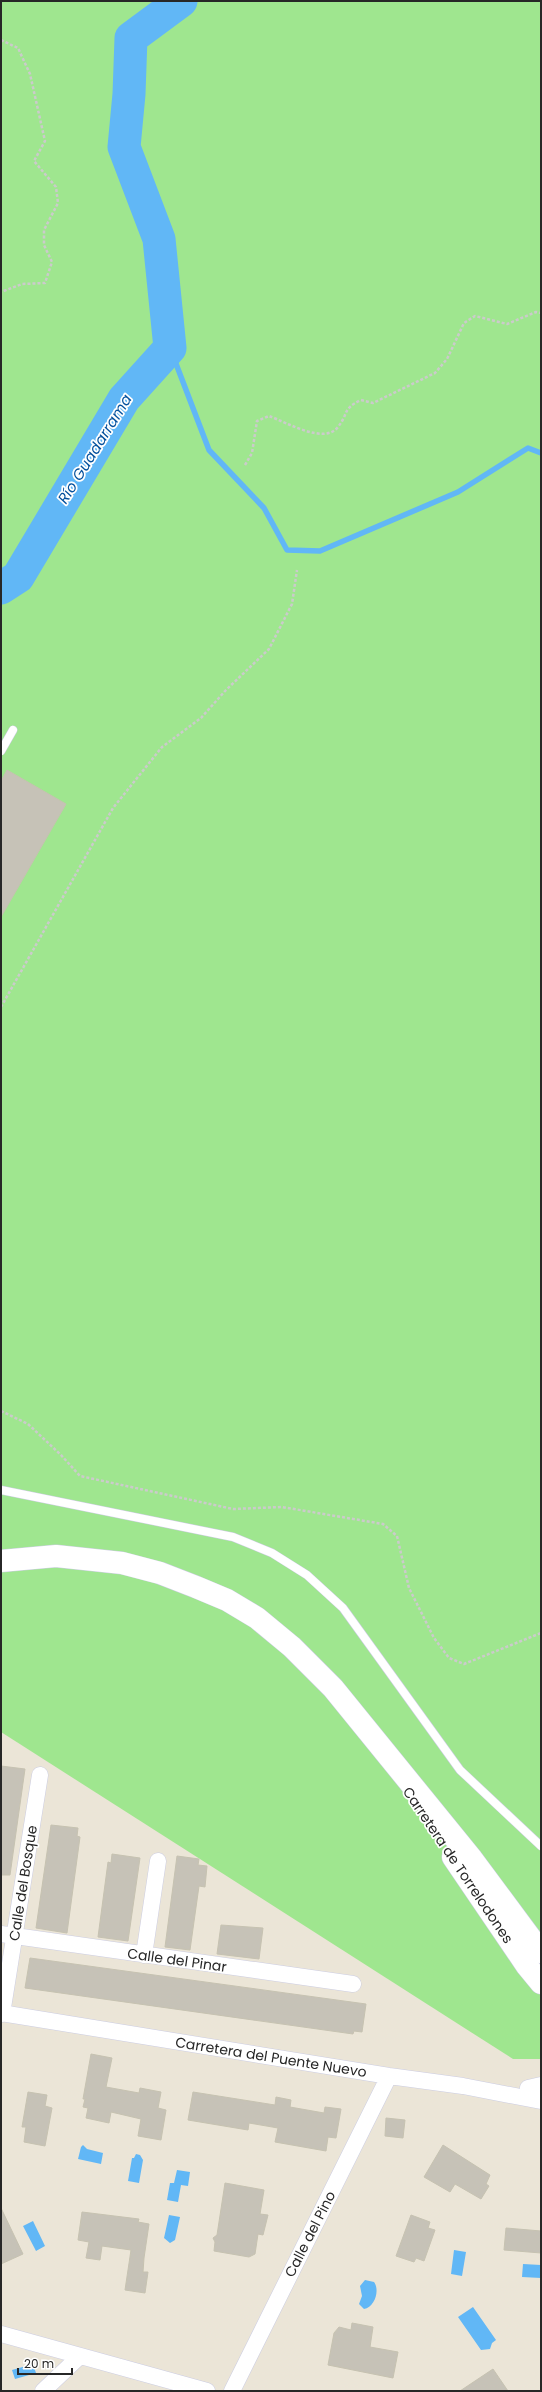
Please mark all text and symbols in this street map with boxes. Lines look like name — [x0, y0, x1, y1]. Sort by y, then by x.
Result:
water label: Río Guadarrama — [52, 390, 137, 508]
street label: Carretera de Torrelodones — [398, 1783, 518, 1947]
street label: Calle del Bosque — [4, 1823, 42, 1942]
street label: Calle del Pinar — [126, 1943, 228, 1977]
street label: Carretera del Puente Nuevo — [174, 2032, 368, 2082]
street label: Calle del Pino — [280, 2187, 340, 2281]
scale bar — [18, 2350, 72, 2376]
text: 20 m — [24, 2355, 54, 2372]

